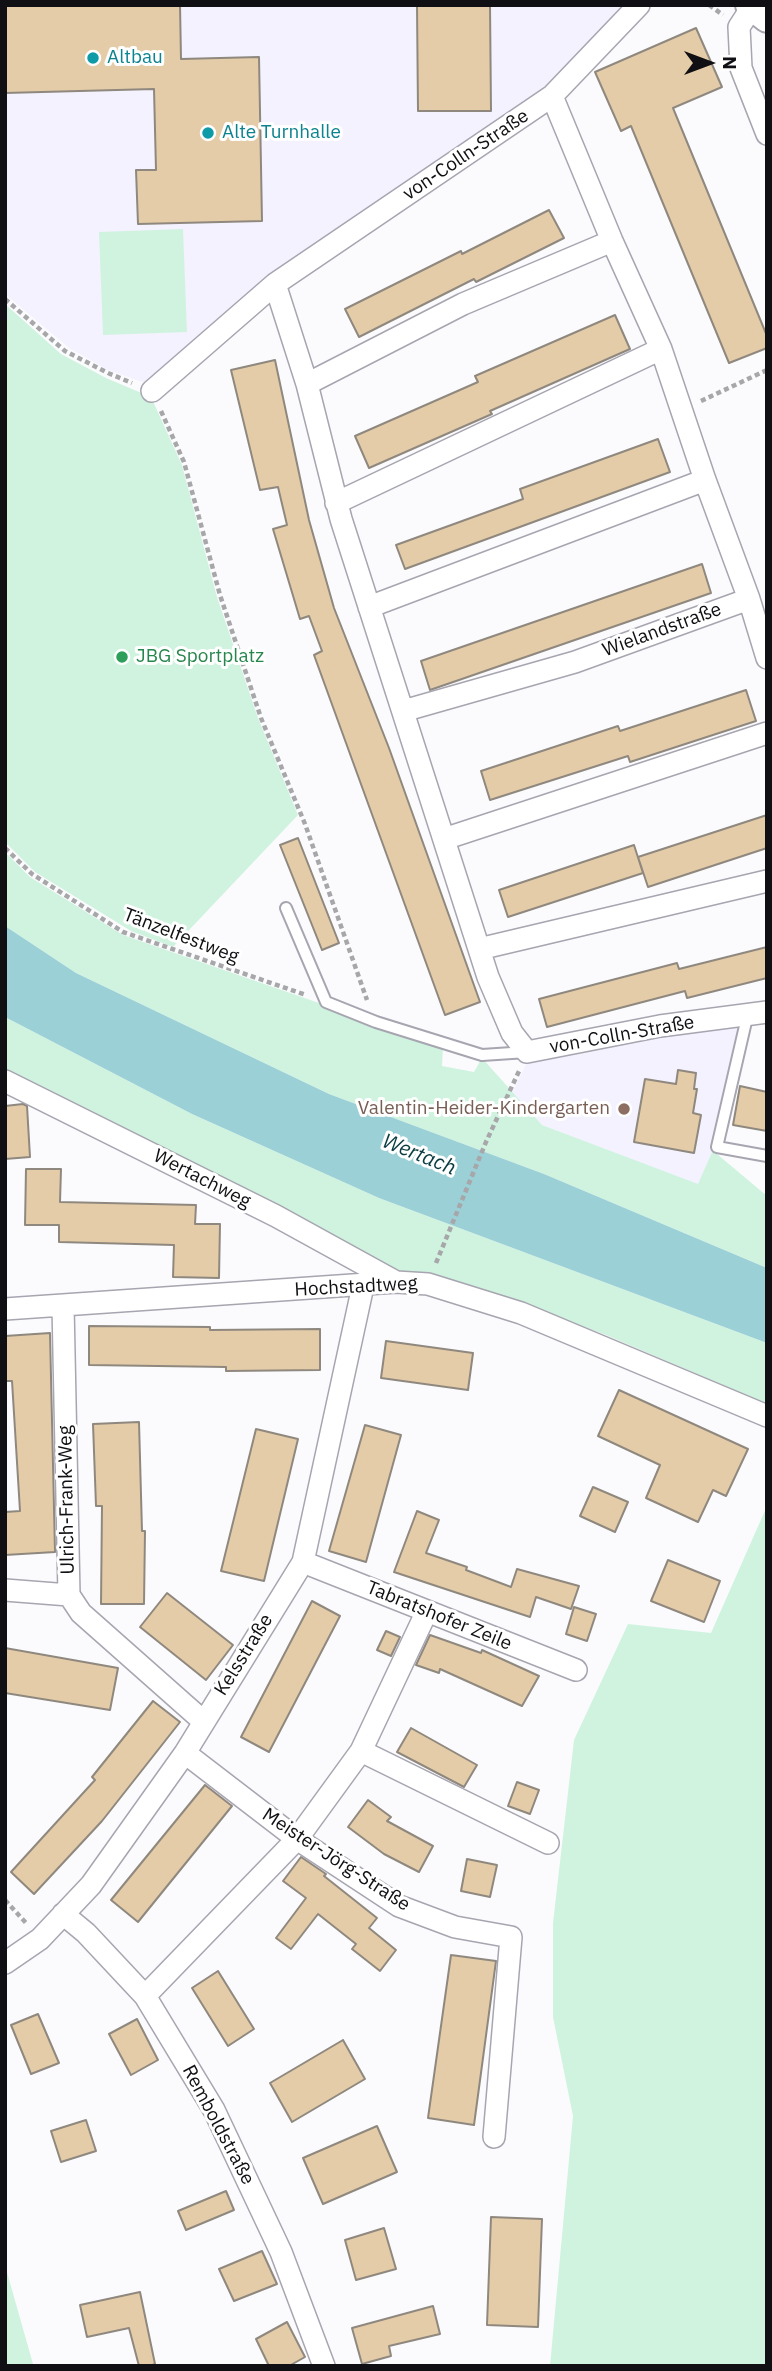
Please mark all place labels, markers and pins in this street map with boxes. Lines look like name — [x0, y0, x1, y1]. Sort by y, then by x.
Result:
place label: Altbau — [107, 47, 163, 69]
marker: Altbau — [85, 50, 101, 66]
place label: Alte Turnhalle — [222, 122, 341, 144]
marker: Alte Turnhalle — [200, 125, 216, 141]
place label: JBG Sportplatz — [136, 646, 264, 668]
marker: JBG Sportplatz — [114, 649, 130, 665]
place label: Valentin-Heider-Kindergarten — [358, 1098, 610, 1120]
marker: Valentin-Heider-Kindergarten — [616, 1101, 632, 1117]

